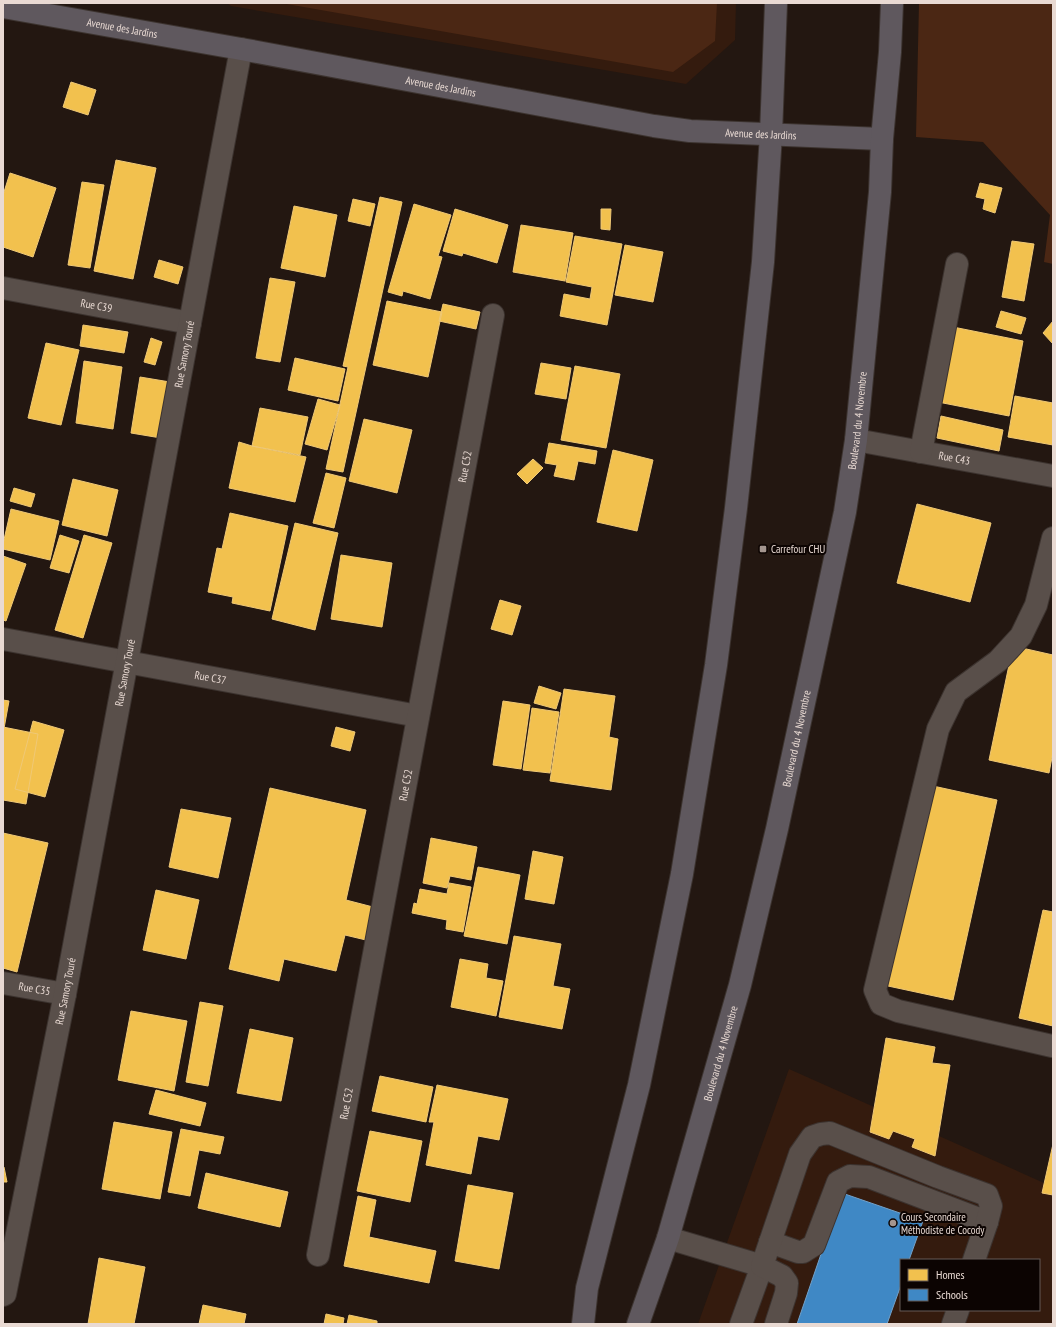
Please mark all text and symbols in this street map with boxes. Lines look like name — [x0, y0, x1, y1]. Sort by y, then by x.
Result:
street label: Avenue des Jardins — [86, 15, 159, 41]
street label: Avenue des Jardins — [405, 73, 478, 100]
street label: Avenue des Jardins — [725, 125, 797, 142]
street label: Rue C39 — [79, 296, 113, 315]
street label: Rue Samory Touré — [171, 319, 197, 389]
street label: Boulevard du 4 Novembre — [845, 370, 870, 471]
street label: Rue C43 — [937, 448, 971, 468]
street label: Rue C52 — [455, 450, 475, 484]
place label: Carrefour CHU — [771, 542, 825, 556]
marker: Carrefour CHU — [758, 544, 768, 554]
street label: Rue Samory Touré — [112, 638, 138, 707]
street label: Rue C37 — [193, 668, 227, 687]
street label: Boulevard du 4 Novembre — [779, 688, 814, 788]
street label: Rue C52 — [396, 768, 415, 802]
street label: Rue Samory Touré — [52, 956, 79, 1026]
street label: Rue C35 — [18, 979, 51, 998]
street label: Boulevard du 4 Novembre — [700, 1004, 741, 1103]
street label: Rue C52 — [336, 1087, 356, 1121]
place label: Cours Secondaire Méthodiste de Cocody — [901, 1210, 985, 1237]
marker: Cours Secondaire Méthodiste de Cocody — [888, 1218, 898, 1228]
legend — [900, 1259, 1040, 1311]
text: Homes — [936, 1267, 964, 1282]
text: Schools — [936, 1287, 968, 1302]

